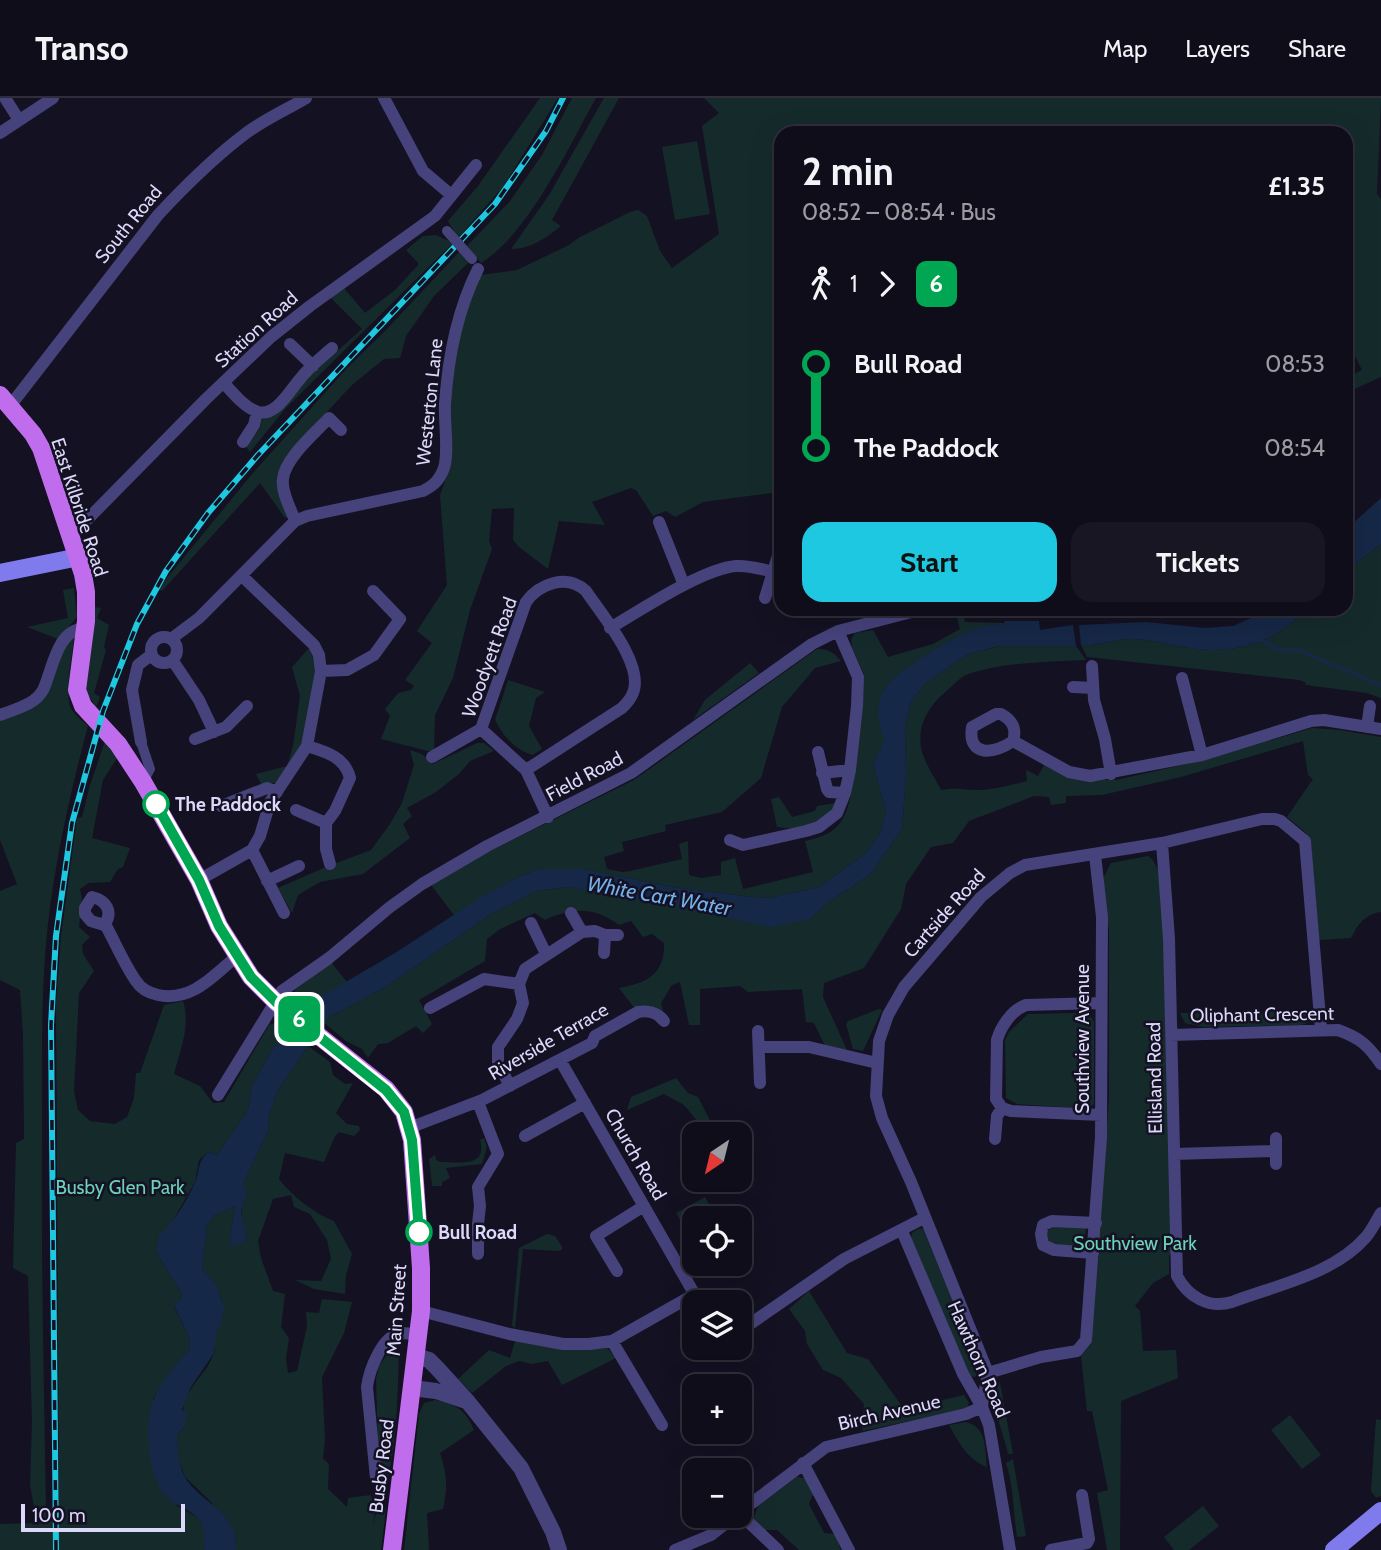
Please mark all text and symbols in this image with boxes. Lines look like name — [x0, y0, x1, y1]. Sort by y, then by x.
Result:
text: Transo — [35, 28, 129, 68]
text: Map — [1103, 34, 1147, 63]
text: Layers — [1185, 34, 1250, 63]
text: Share — [1288, 34, 1346, 63]
text: 2 min — [802, 148, 894, 195]
text: £1.35 — [1268, 170, 1325, 202]
street label: South Road — [90, 181, 167, 268]
text: 08:52 – 08:54 · Bus — [802, 198, 996, 226]
icon: walk — [802, 265, 840, 303]
icon: forward — [868, 265, 906, 303]
text: 6 — [930, 269, 943, 298]
text: 1 — [850, 270, 858, 298]
street label: Station Road — [210, 286, 302, 372]
street label: Westerton Lane — [411, 337, 448, 467]
text: Bull Road — [854, 348, 962, 380]
text: 08:53 — [1265, 350, 1325, 378]
text: The Paddock — [854, 432, 999, 464]
text: 08:54 — [1264, 434, 1325, 462]
street label: East Kilbride Road — [46, 435, 113, 579]
button: Start — [802, 522, 1057, 602]
button: Tickets — [1071, 522, 1325, 602]
street label: Woodyett Road — [457, 594, 522, 720]
street label: Field Road — [542, 747, 627, 806]
marker: The Paddock — [143, 791, 169, 817]
place label: The Paddock — [175, 793, 282, 816]
street label: Cartside Road — [899, 864, 990, 962]
water label: White Cart Water — [585, 871, 735, 921]
street label: Southview Avenue — [1071, 964, 1094, 1114]
line badge: 6 — [276, 996, 322, 1042]
street label: Riverside Terrace — [484, 998, 612, 1085]
street label: Oliphant Crescent — [1190, 1002, 1335, 1027]
text: 6 — [292, 1004, 306, 1033]
street label: Ellisland Road — [1142, 1022, 1167, 1134]
street label: Church Road — [600, 1104, 671, 1204]
north arrow — [682, 1122, 752, 1192]
map controls — [682, 1122, 752, 1528]
park label: Busby Glen Park — [55, 1176, 185, 1199]
button: locate — [682, 1206, 752, 1276]
marker: Bull Road — [406, 1219, 432, 1245]
place label: Bull Road — [438, 1221, 517, 1244]
park label: Southview Park — [1073, 1232, 1197, 1255]
street label: Main Street — [382, 1263, 411, 1357]
button: layers — [682, 1290, 752, 1360]
street label: Hawthorn Road — [943, 1297, 1014, 1421]
button: + — [682, 1374, 752, 1444]
street label: Birch Avenue — [836, 1389, 943, 1435]
street label: Busby Road — [364, 1418, 399, 1514]
button: − — [682, 1458, 752, 1528]
scale bar — [21, 1501, 186, 1533]
text: 100 m — [32, 1504, 86, 1527]

